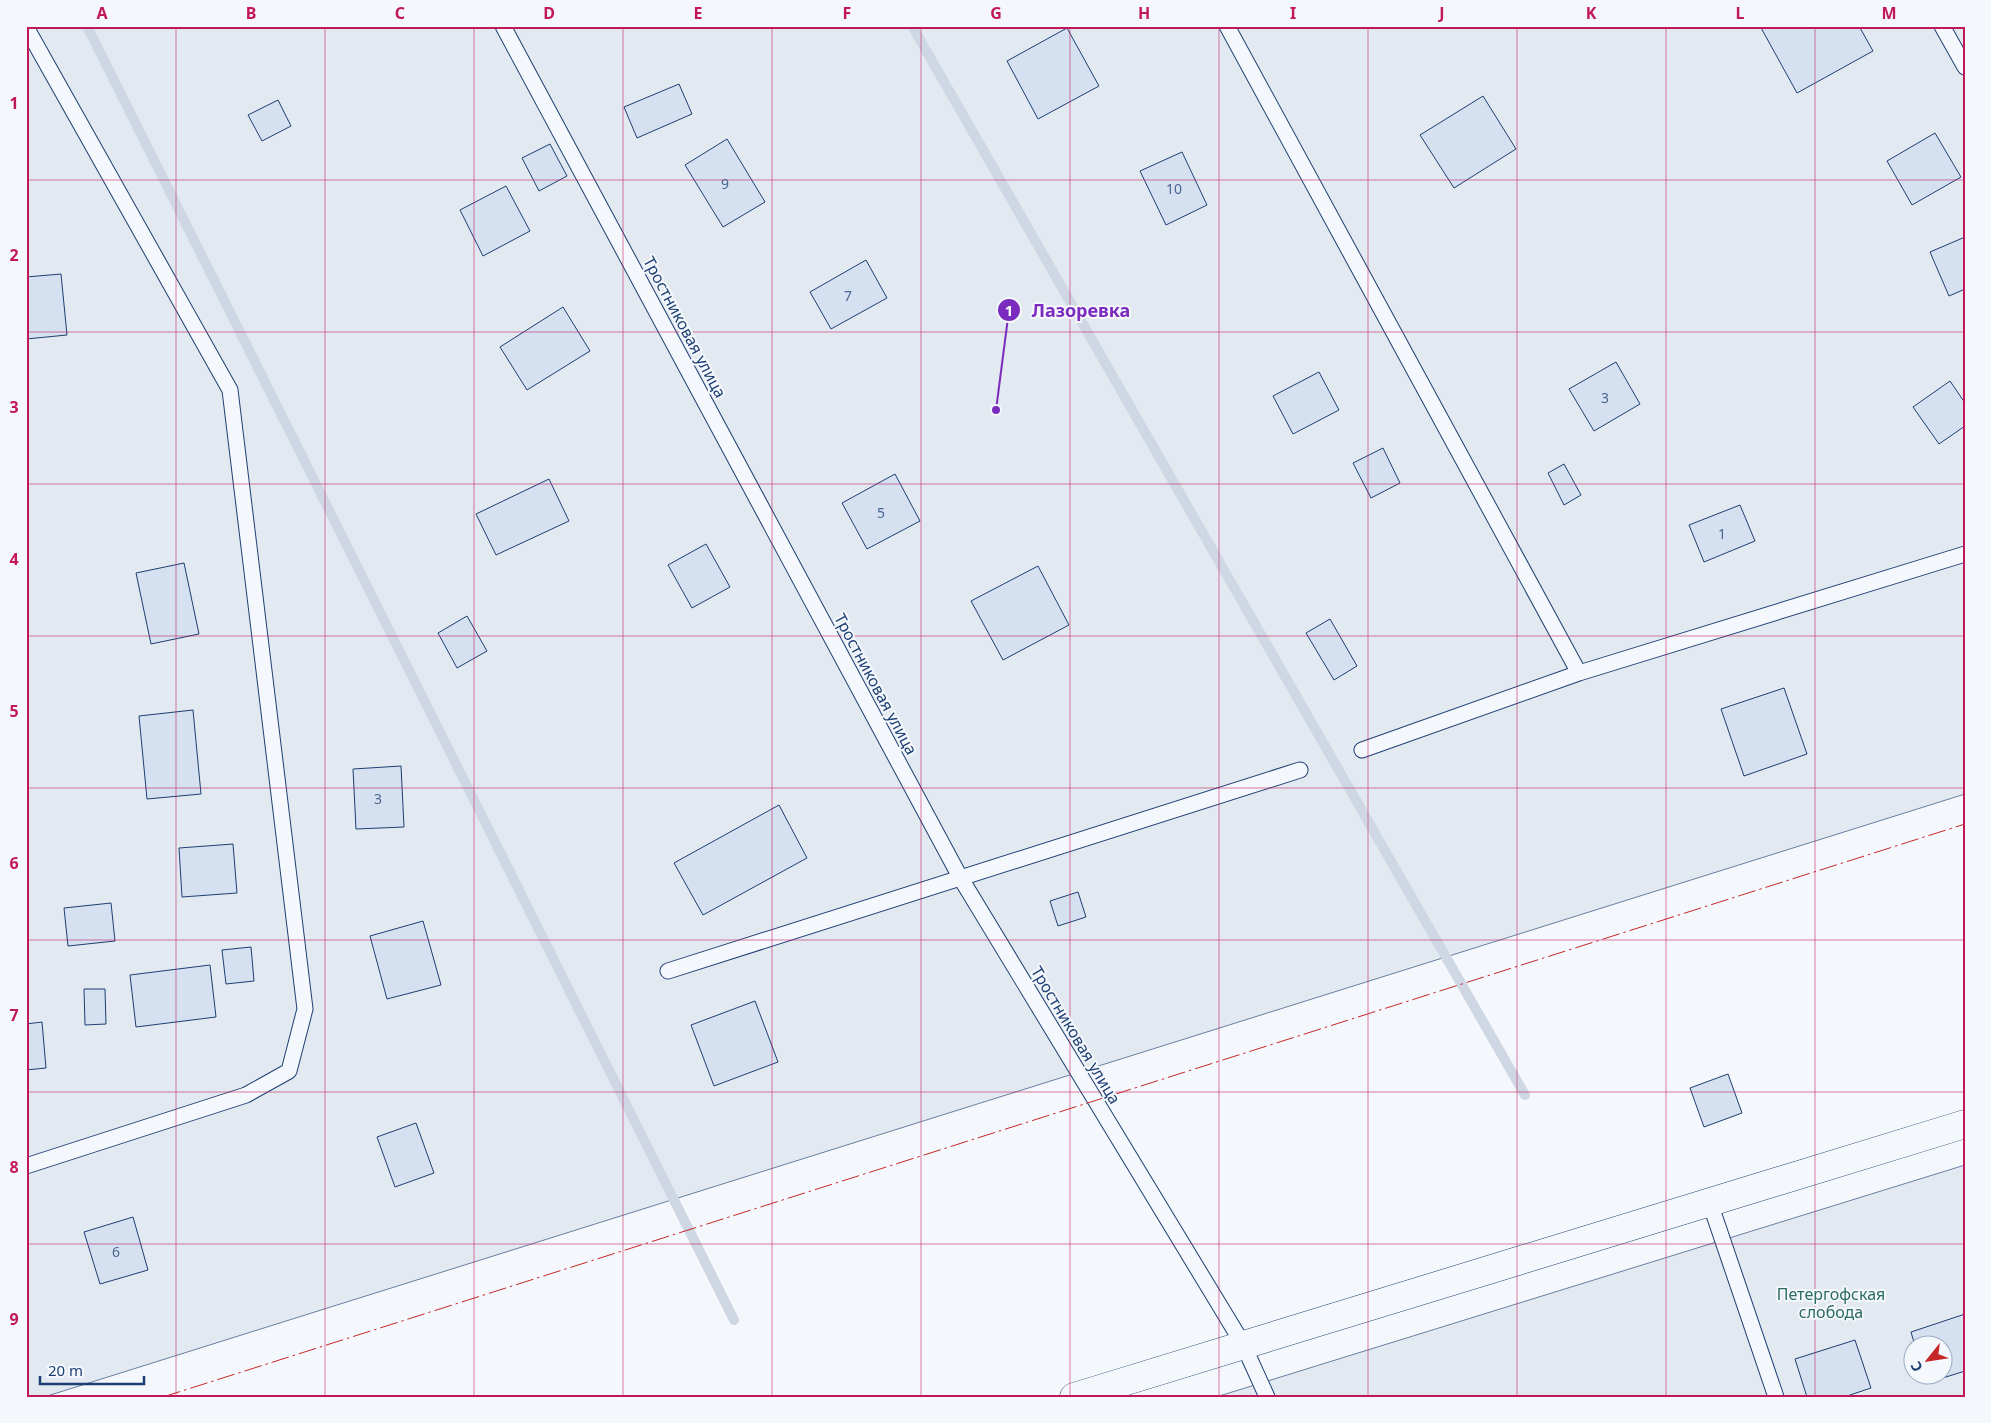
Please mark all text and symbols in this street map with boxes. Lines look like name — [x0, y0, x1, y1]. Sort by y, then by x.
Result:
text: A — [96, 2, 108, 24]
text: B — [246, 2, 256, 24]
text: C — [395, 2, 405, 24]
text: D — [543, 2, 555, 24]
text: E — [694, 2, 703, 24]
text: F — [843, 2, 851, 24]
text: G — [990, 2, 1002, 24]
text: H — [1138, 2, 1150, 24]
text: I — [1290, 2, 1296, 24]
text: J — [1437, 2, 1445, 24]
text: K — [1586, 2, 1597, 24]
text: L — [1736, 2, 1745, 24]
text: M — [1881, 2, 1897, 24]
text: 1 — [9, 92, 19, 114]
house number: 9 — [721, 174, 729, 193]
house number: 10 — [1166, 179, 1182, 198]
text: 2 — [9, 244, 19, 266]
street label: Тростниковая улица — [638, 252, 732, 402]
house number: 7 — [844, 286, 852, 305]
callout: Лазоревка — [996, 294, 1140, 327]
text: Лазоревка — [1032, 298, 1130, 322]
text: 1 — [1005, 300, 1013, 320]
house number: 3 — [1601, 388, 1609, 407]
text: 3 — [9, 396, 19, 418]
house number: 5 — [877, 503, 885, 522]
house number: 1 — [1718, 524, 1726, 543]
text: 4 — [9, 548, 19, 570]
street label: Тростниковая улица — [829, 609, 923, 759]
text: 5 — [9, 700, 19, 722]
house number: 3 — [374, 789, 382, 808]
text: 6 — [9, 852, 19, 874]
street label: Тростниковая улица — [1026, 962, 1126, 1108]
text: 7 — [9, 1004, 19, 1026]
text: 8 — [9, 1156, 19, 1178]
house number: 6 — [112, 1242, 120, 1261]
park label: Петергофская слобода — [1777, 1283, 1885, 1323]
text: 9 — [9, 1308, 19, 1330]
north arrow — [1904, 1336, 1954, 1386]
scale bar — [40, 1353, 144, 1385]
text: С — [1906, 1358, 1927, 1375]
text: 20 m — [48, 1360, 83, 1380]

